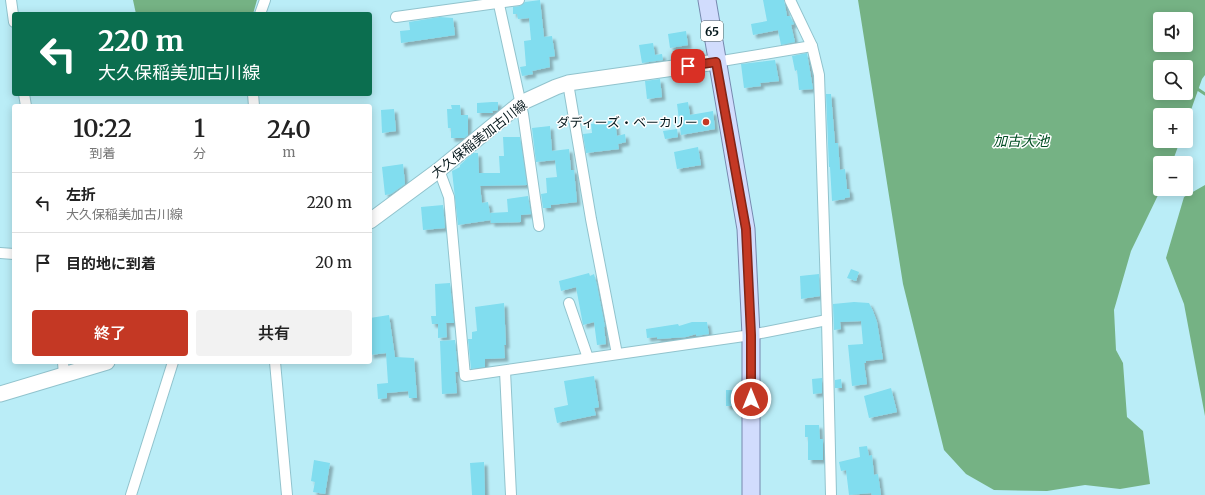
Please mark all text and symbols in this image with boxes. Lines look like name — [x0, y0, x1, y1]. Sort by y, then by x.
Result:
map controls — [1153, 12, 1193, 196]
button: sound — [1153, 12, 1193, 52]
road number: 65 — [701, 21, 723, 41]
text: 220 m — [98, 23, 184, 59]
icon: left — [32, 28, 84, 80]
pin — [671, 49, 705, 83]
icon: arrive — [677, 55, 699, 77]
button: search — [1153, 60, 1193, 100]
text: 大久保稲美加古川線 — [98, 61, 260, 84]
street label: 大久保稲美加古川線 — [428, 96, 530, 182]
button: + — [1153, 108, 1193, 148]
text: 10:22 — [73, 113, 132, 144]
text: 1 — [194, 113, 205, 144]
text: 240 — [267, 114, 311, 145]
place label: ダディーズ・ベーカリー — [557, 114, 698, 131]
marker: ダディーズ・ベーカリー — [701, 117, 711, 127]
water label: 加古大池 — [993, 132, 1051, 150]
text: m — [283, 144, 295, 161]
text: 到着 — [89, 145, 115, 162]
text: 分 — [193, 145, 206, 162]
button: − — [1153, 156, 1193, 196]
text: 左折 — [66, 185, 96, 204]
icon: left — [32, 192, 54, 214]
text: 220 m — [307, 193, 352, 212]
text: 大久保稲美加古川線 — [66, 206, 183, 223]
icon: arrive — [32, 252, 54, 274]
text: 20 m — [315, 253, 352, 272]
text: 目的地に到着 — [66, 254, 156, 273]
button: 終了 — [32, 310, 188, 356]
button: 共有 — [196, 310, 352, 356]
position arrow — [730, 378, 772, 420]

